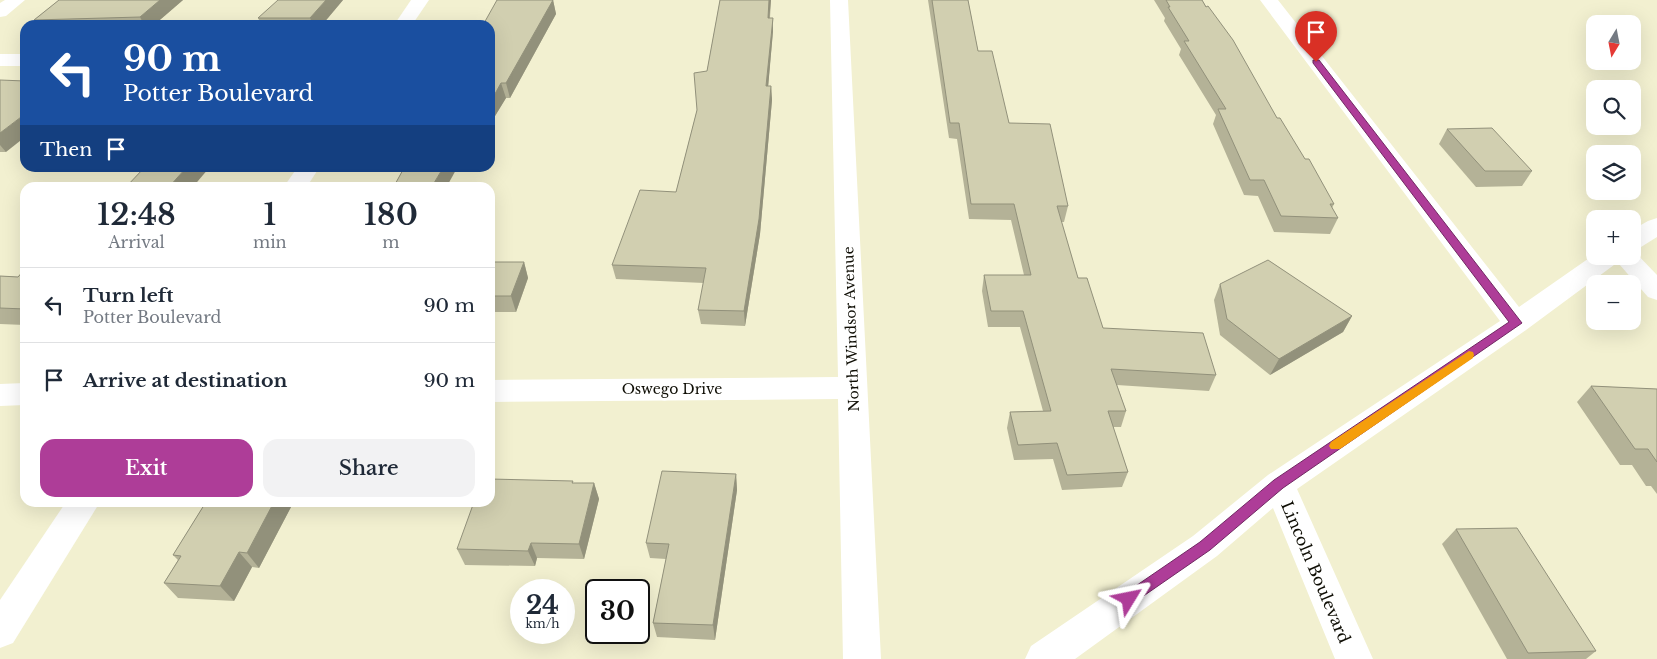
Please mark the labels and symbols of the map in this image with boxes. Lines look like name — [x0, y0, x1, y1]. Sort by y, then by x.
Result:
pin — [1295, 11, 1337, 62]
north arrow — [1586, 15, 1641, 70]
street label: North Windsor Avenue — [839, 246, 863, 412]
street label: Oswego Drive — [622, 380, 722, 398]
street label: Lincoln Boulevard — [1277, 498, 1355, 646]
position arrow — [1102, 572, 1154, 624]
speed limit sign: 30 — [585, 579, 650, 644]

